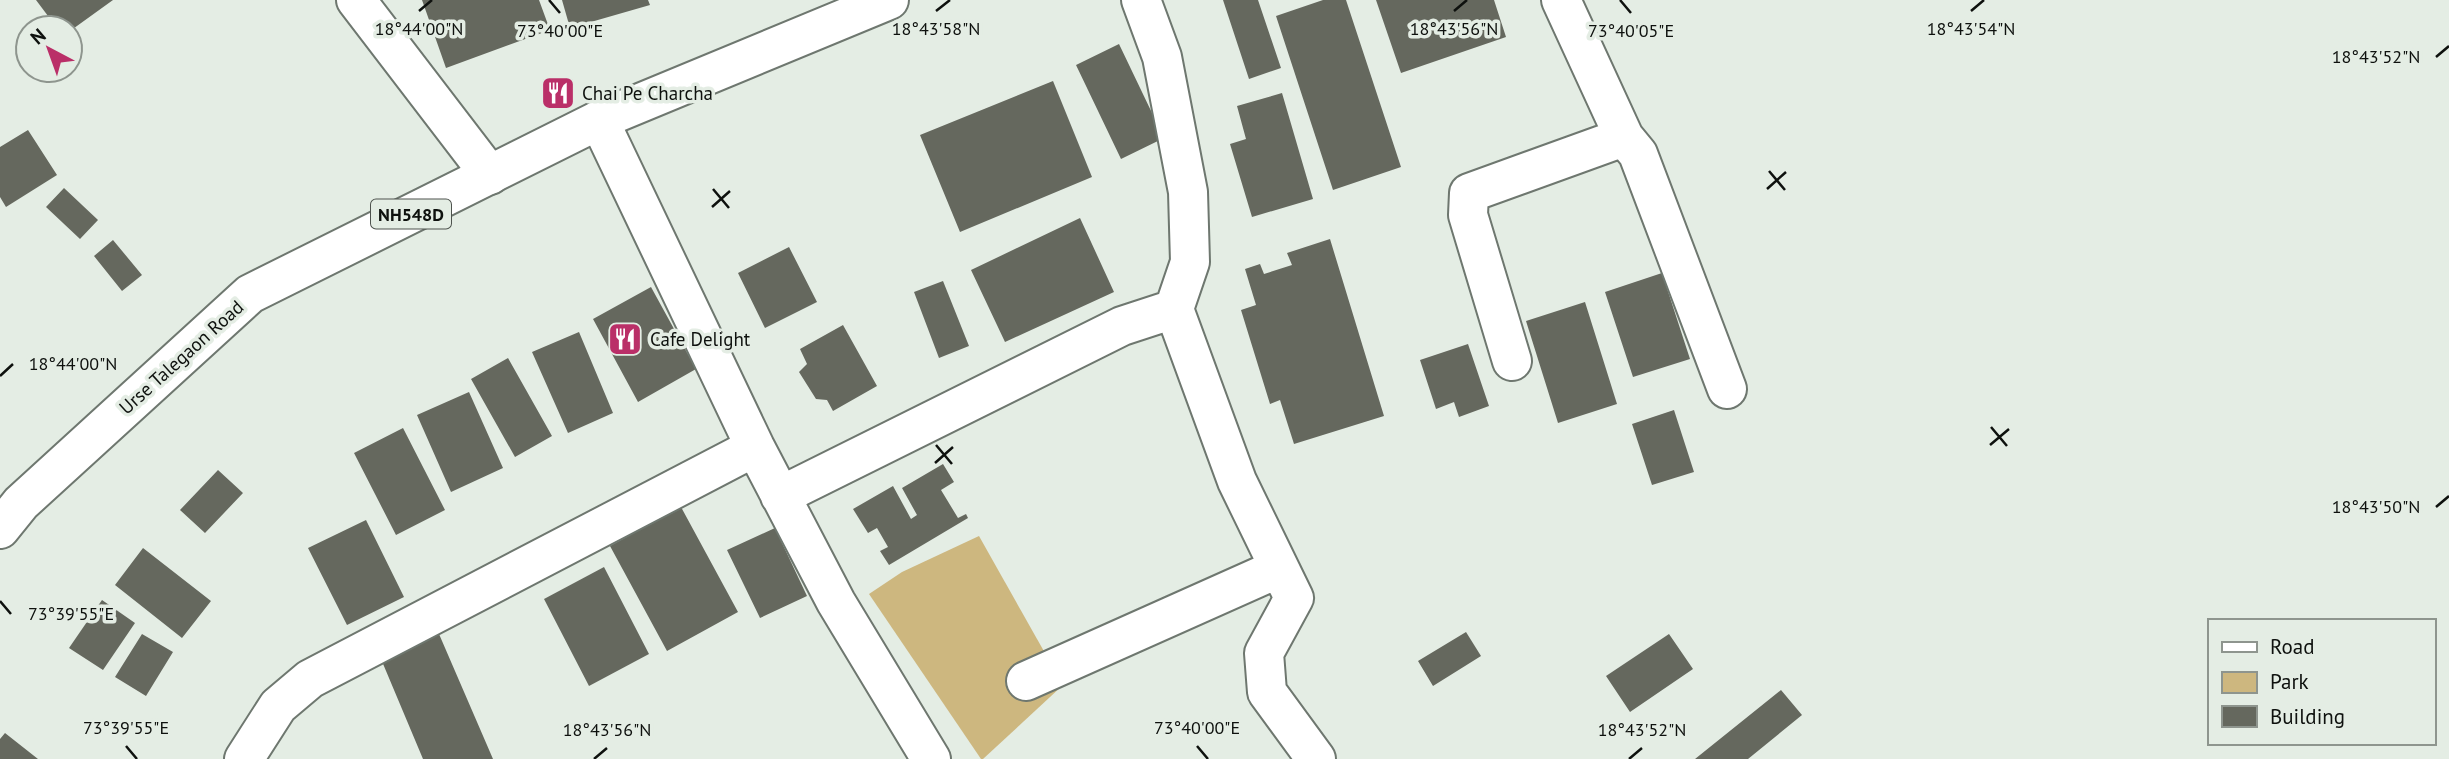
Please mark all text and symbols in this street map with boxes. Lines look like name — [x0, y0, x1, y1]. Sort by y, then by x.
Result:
north arrow — [14, 14, 84, 84]
text: 18°44'00"N — [375, 17, 463, 40]
text: 18°43'58"N — [892, 17, 980, 40]
text: 18°43'56"N — [1410, 17, 1498, 40]
text: 18°43'54"N — [1927, 17, 2015, 40]
text: 73°40'00"E — [517, 19, 603, 42]
text: 73°40'05"E — [1588, 19, 1674, 42]
text: N — [25, 23, 50, 49]
text: 18°43'52"N — [2332, 45, 2420, 68]
restaurant icon: Chai Pe Charcha — [539, 74, 577, 112]
place label: Chai Pe Charcha — [582, 81, 713, 105]
road number: NH548D — [371, 200, 451, 229]
street label: Urse Talegaon Road — [114, 295, 248, 419]
restaurant icon: Cafe Delight — [606, 320, 644, 358]
place label: Cafe Delight — [650, 327, 751, 351]
text: 18°44'00"N — [29, 352, 117, 375]
text: 18°43'50"N — [2332, 495, 2420, 518]
text: 73°39'55"E — [28, 602, 114, 625]
legend — [2208, 619, 2435, 745]
text: Road — [2270, 633, 2314, 660]
text: Park — [2270, 668, 2309, 695]
text: Building — [2270, 703, 2345, 730]
text: 73°39'55"E — [83, 716, 169, 739]
text: 73°40'00"E — [1154, 716, 1240, 739]
text: 18°43'56"N — [563, 718, 651, 741]
text: 18°43'52"N — [1598, 718, 1686, 741]

